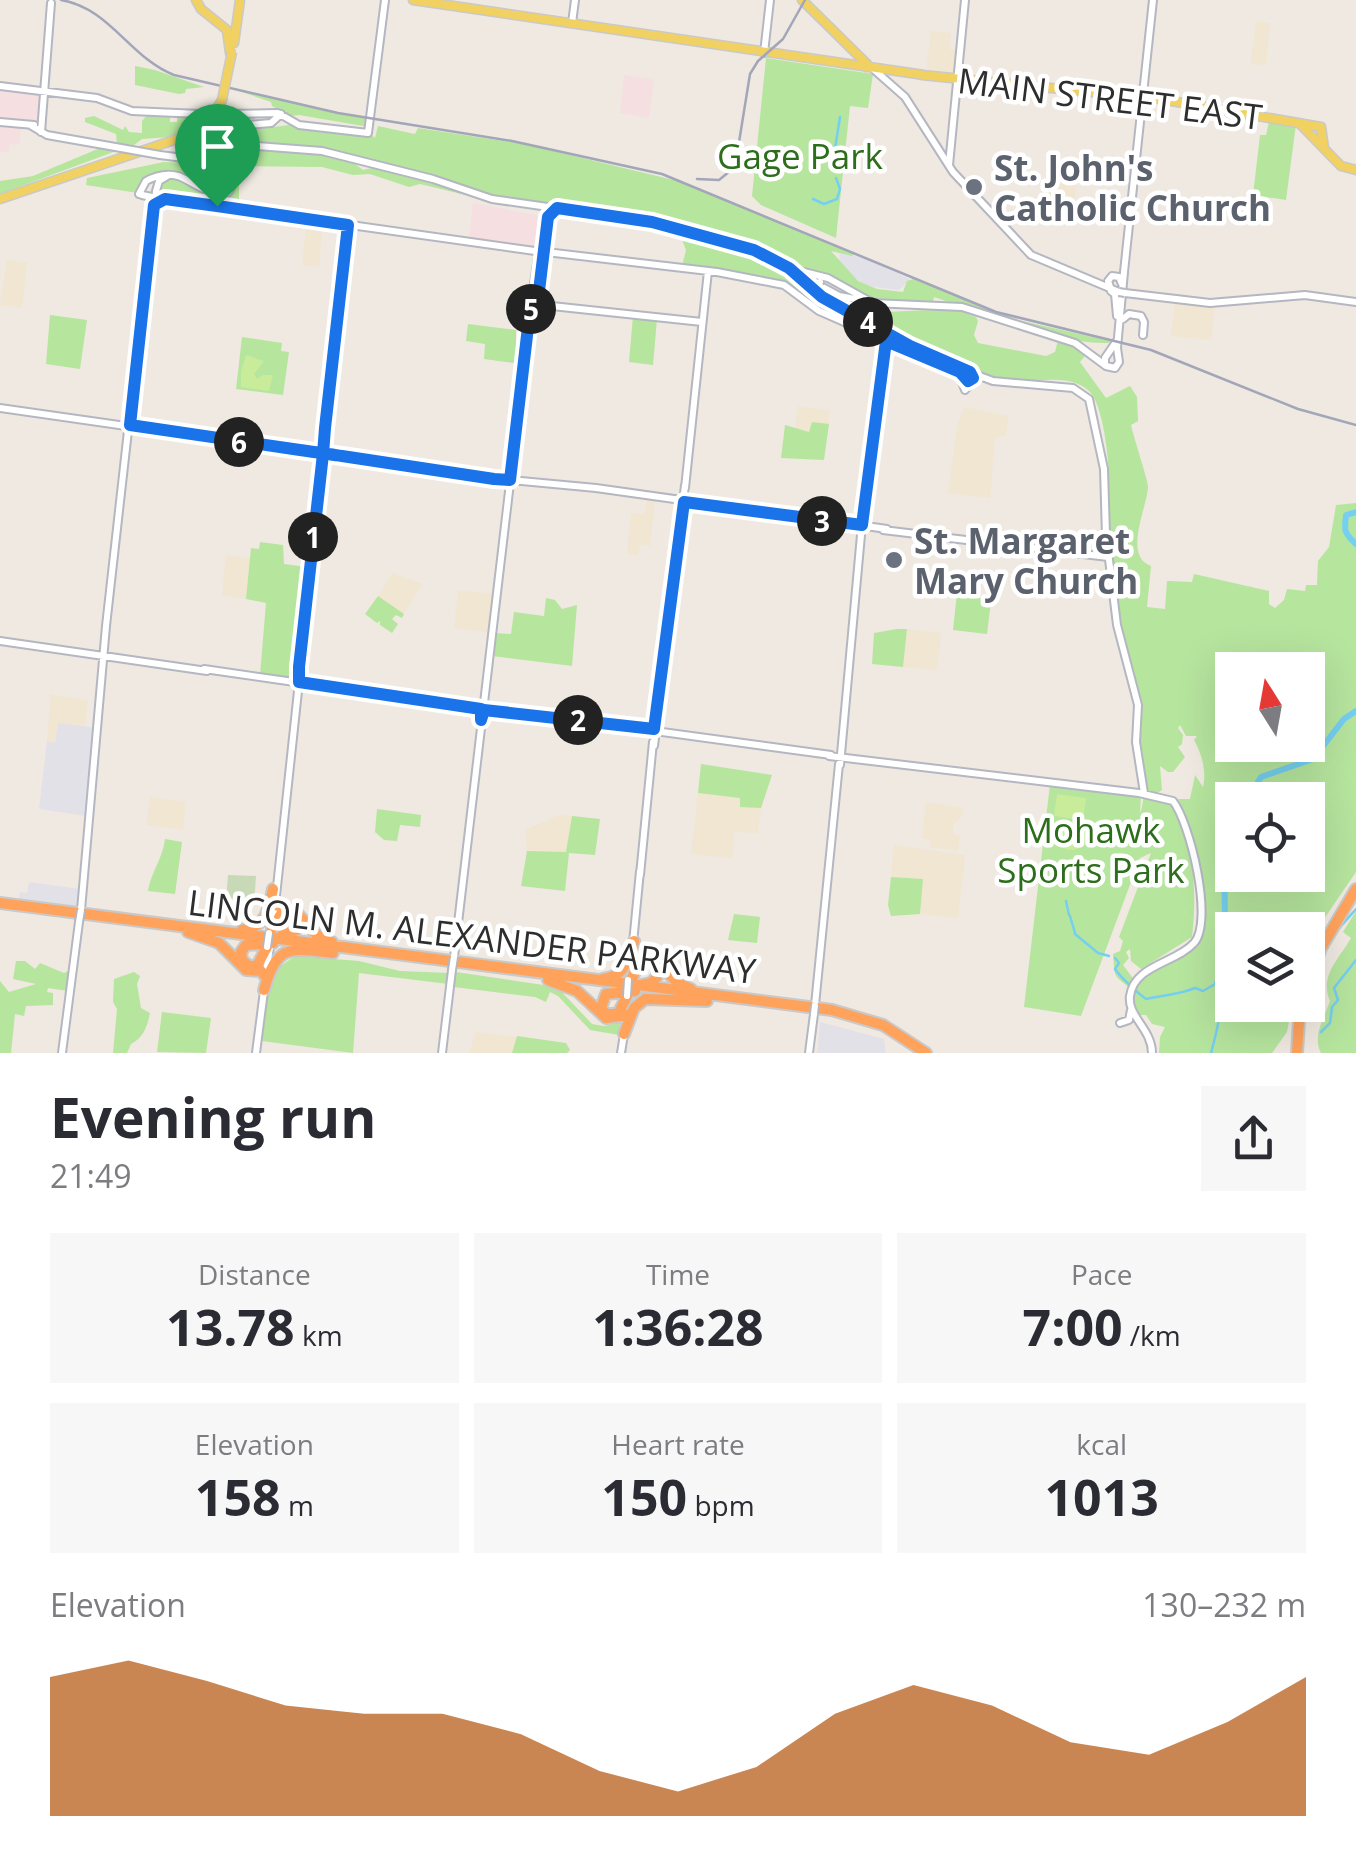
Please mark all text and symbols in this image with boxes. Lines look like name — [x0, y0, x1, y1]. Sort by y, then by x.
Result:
street label: MAIN STREET EAST — [955, 56, 1265, 140]
pin — [175, 104, 260, 207]
icon: arrive — [190, 119, 245, 174]
park label: Gage Park — [717, 132, 884, 179]
place label: St. John's Catholic Church — [994, 144, 1271, 231]
marker: St. John's Catholic Church — [963, 176, 985, 198]
pin: 5 — [506, 284, 556, 334]
text: 5 — [523, 290, 539, 328]
pin: 4 — [843, 297, 893, 347]
text: 4 — [860, 303, 876, 341]
pin: 6 — [214, 417, 264, 467]
text: 6 — [231, 423, 247, 461]
pin: 3 — [797, 496, 847, 546]
text: 3 — [814, 502, 830, 540]
pin: 1 — [288, 512, 338, 562]
place label: St. Margaret Mary Church — [914, 517, 1138, 604]
text: 1 — [305, 518, 321, 556]
marker: St. Margaret Mary Church — [883, 549, 905, 571]
north arrow — [1215, 652, 1325, 762]
map controls — [1215, 652, 1325, 1022]
pin: 2 — [553, 695, 603, 745]
text: 2 — [570, 701, 586, 739]
button: locate — [1215, 782, 1325, 892]
park label: Mohawk Sports Park — [997, 806, 1185, 893]
street label: LINCOLN M. ALEXANDER PARKWAY — [186, 878, 759, 994]
button: layers — [1215, 912, 1325, 1022]
text: Evening run — [50, 1079, 376, 1154]
button: share — [1201, 1086, 1306, 1191]
text: 21:49 — [50, 1154, 132, 1197]
text: Distance — [198, 1255, 311, 1293]
text: Time — [646, 1255, 710, 1293]
text: Pace — [1071, 1255, 1132, 1293]
text: 13.78 — [166, 1293, 295, 1361]
text: 1:36:28 — [592, 1293, 764, 1361]
text: 7:00 — [1023, 1293, 1123, 1361]
text: km — [295, 1316, 343, 1354]
text: /km — [1123, 1316, 1181, 1354]
text: Elevation — [195, 1425, 314, 1463]
text: Heart rate — [611, 1425, 745, 1463]
text: kcal — [1076, 1425, 1127, 1463]
text: 158 — [195, 1463, 281, 1531]
text: 150 — [601, 1463, 687, 1531]
text: 1013 — [1044, 1463, 1159, 1531]
text: m — [281, 1486, 314, 1524]
text: bpm — [687, 1486, 755, 1524]
text: Elevation — [50, 1583, 186, 1626]
text: 130–232 m — [1142, 1583, 1306, 1626]

